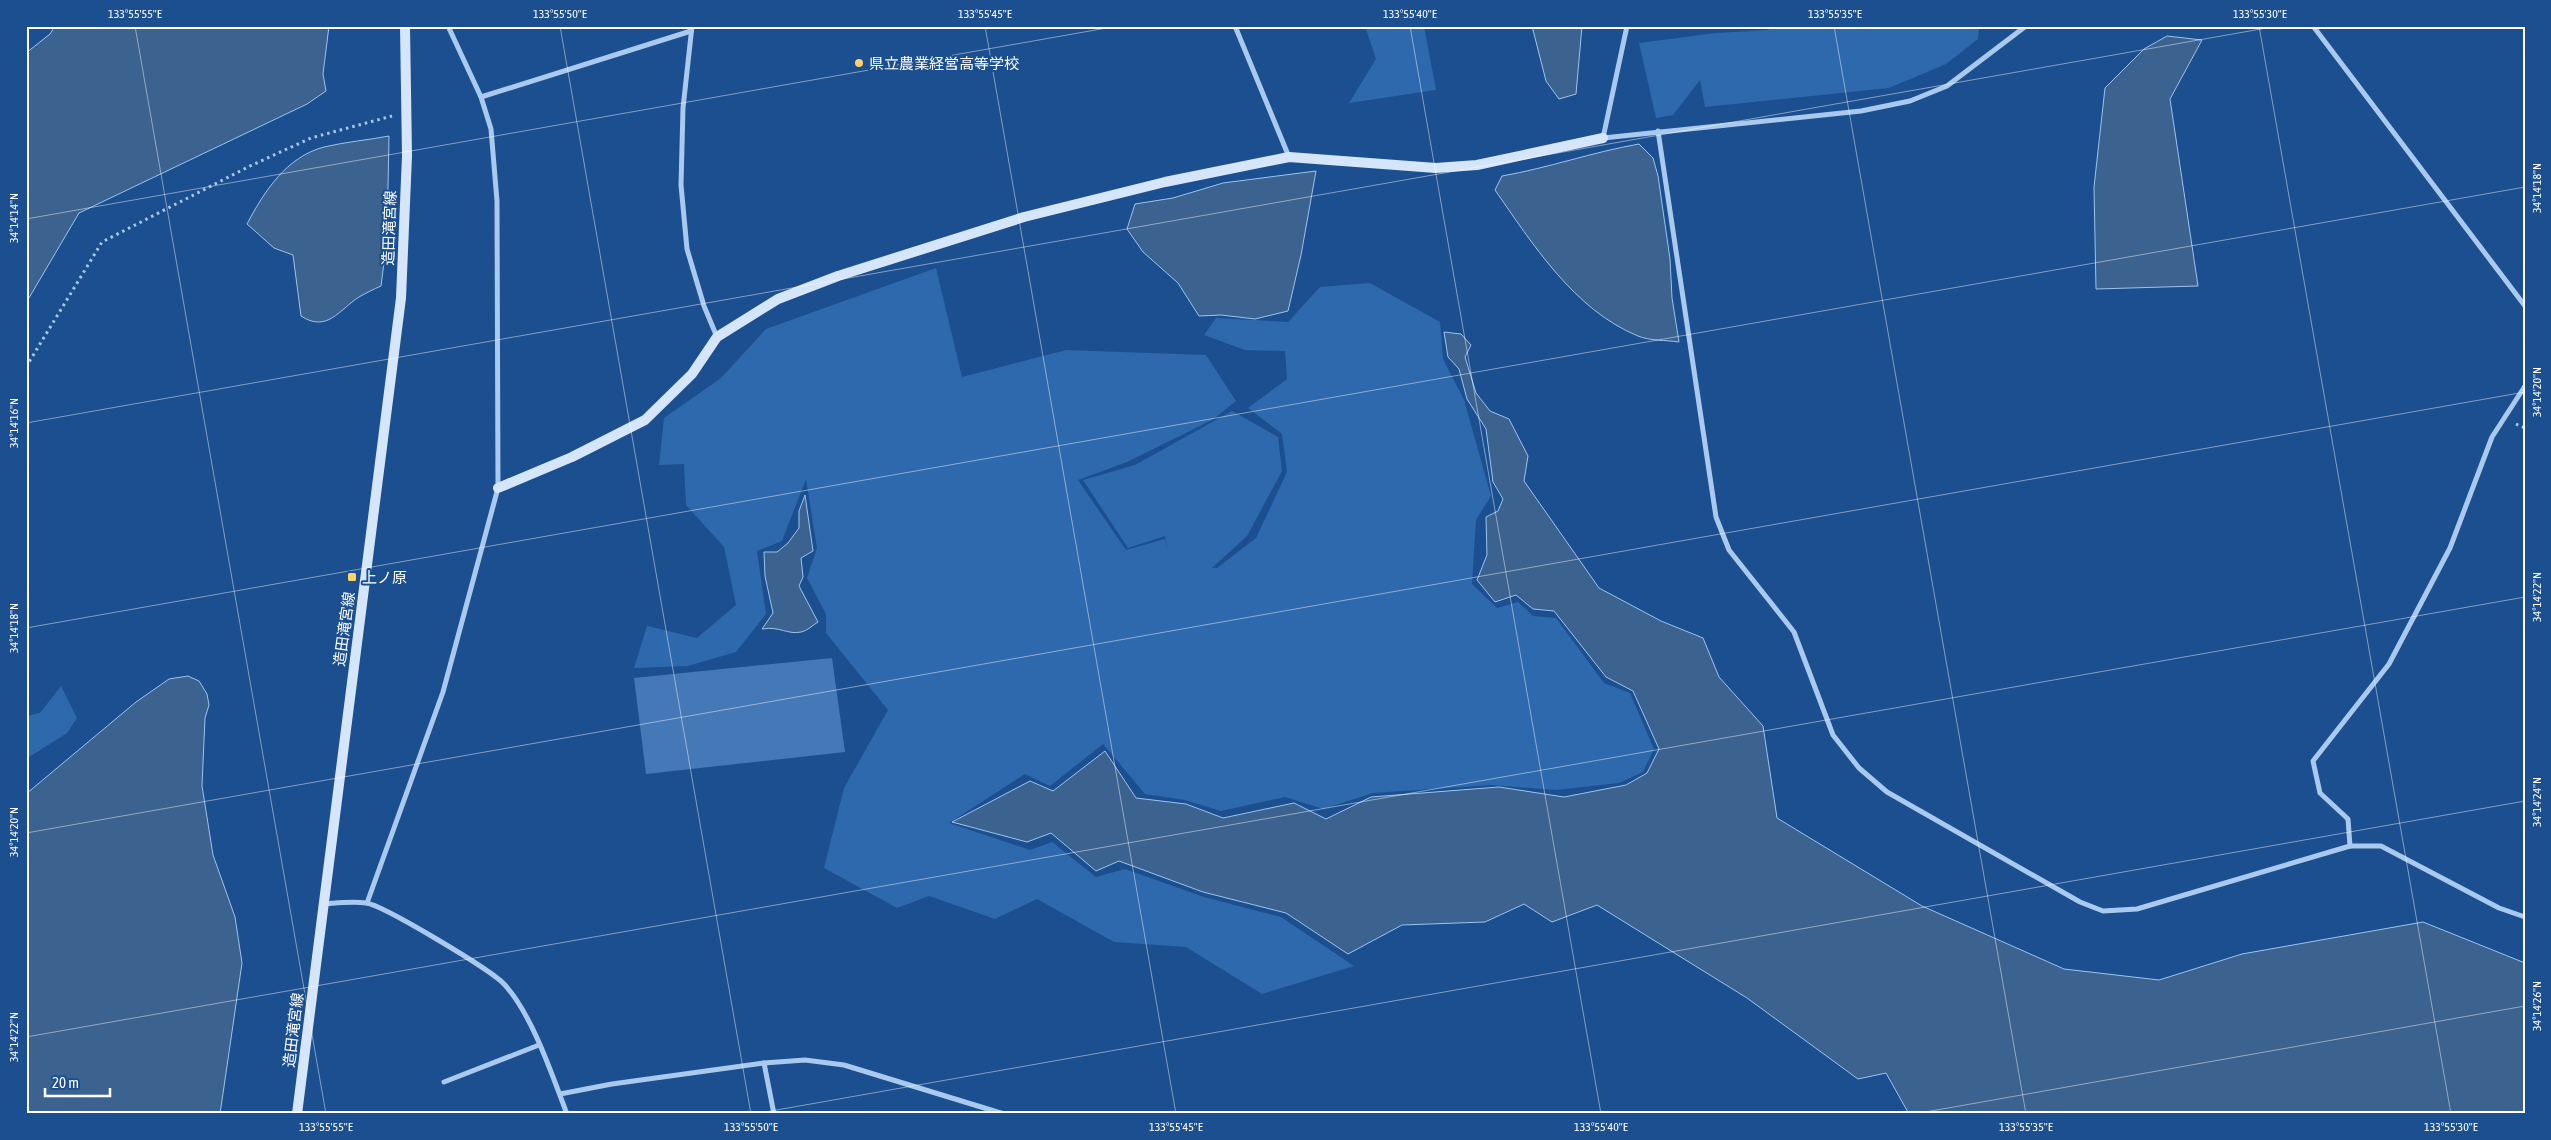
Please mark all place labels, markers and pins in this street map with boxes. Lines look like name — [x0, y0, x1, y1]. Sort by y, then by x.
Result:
place label: 県立農業経営高等学校 — [869, 55, 1019, 72]
marker: 県立農業経営高等学校 — [853, 57, 865, 69]
place label: 上ノ原 — [362, 569, 407, 586]
marker: 上ノ原 — [346, 571, 358, 583]

